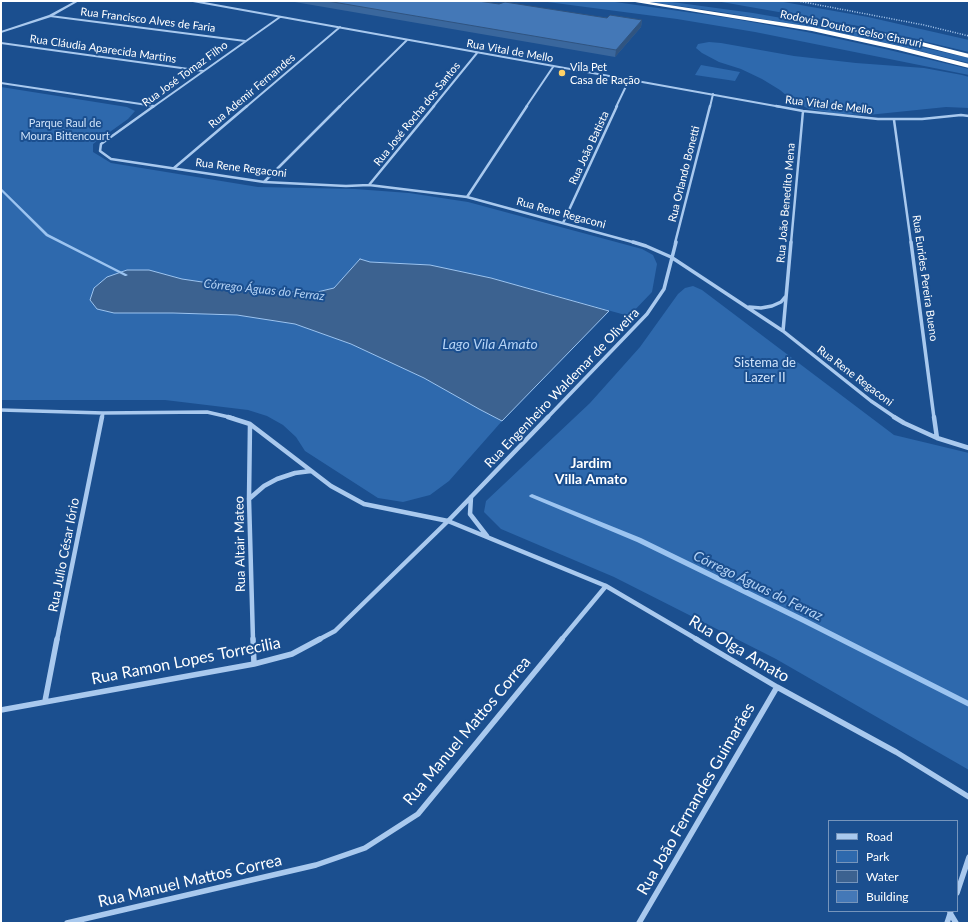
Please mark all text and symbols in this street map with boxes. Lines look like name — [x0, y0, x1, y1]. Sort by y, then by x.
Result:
street label: Rua Francisco Alves de Faria — [80, 5, 216, 35]
street label: Rodovia Doutor Celso Charuri — [779, 8, 923, 50]
street label: Rua Cláudia Aparecida Martins — [29, 32, 177, 66]
street label: Rua Vital de Mello — [465, 37, 555, 65]
street label: Rua José Tomaz Filho — [140, 38, 230, 110]
street label: Rua Ademir Fernandes — [206, 51, 298, 131]
street label: Rua José Rocha dos Santos — [371, 59, 463, 169]
place label: Vila Pet Casa de Ração — [570, 60, 640, 86]
marker: Vila Pet Casa de Ração — [557, 68, 567, 78]
street label: Rua Vital de Mello — [784, 93, 874, 117]
street label: Rua João Batista — [566, 109, 612, 187]
park label: Parque Raul de Moura Bittencourt — [20, 116, 110, 142]
street label: Rua Orlando Bonetti — [666, 125, 702, 223]
street label: Rua João Benedito Mena — [774, 143, 798, 263]
street label: Rua Rene Regaconi — [195, 156, 287, 180]
street label: Rua Rene Regaconi — [515, 195, 607, 231]
street label: Rua Eurides Pereira Bueno — [910, 214, 940, 342]
water label: Córrego Águas do Ferraz — [203, 276, 325, 304]
street label: Rua Engenheiro Waldemar de Oliveira — [481, 305, 643, 471]
water label: Lago Vila Amato — [442, 336, 538, 352]
street label: Rua Rene Regaconi — [814, 343, 896, 409]
park label: Sistema de Lazer II — [734, 355, 796, 386]
district label: Jardim Villa Amato — [555, 455, 627, 488]
street label: Rua Altair Mateo — [231, 496, 249, 592]
street label: Rua Julio César Iório — [45, 497, 83, 613]
water label: Córrego Águas do Ferraz — [691, 547, 825, 625]
street label: Rua Olga Amato — [685, 611, 793, 687]
street label: Rua Ramon Lopes Torrecilia — [90, 633, 282, 689]
street label: Rua Manuel Mattos Correa — [399, 653, 535, 809]
street label: Rua João Fernandes Guimarães — [633, 700, 759, 898]
legend — [828, 820, 958, 912]
text: Road — [866, 829, 893, 844]
text: Park — [866, 849, 889, 864]
street label: Rua Manuel Mattos Correa — [96, 850, 284, 912]
text: Water — [866, 869, 899, 884]
text: Building — [866, 889, 909, 904]

